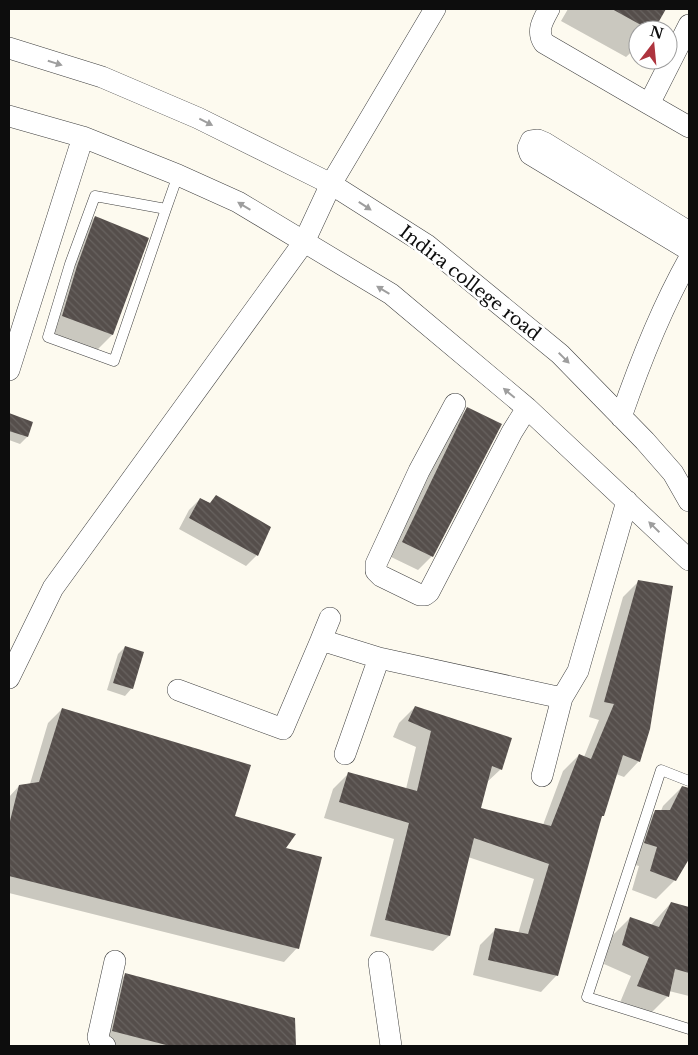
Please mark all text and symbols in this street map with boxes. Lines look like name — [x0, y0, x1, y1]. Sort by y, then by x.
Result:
north arrow — [628, 20, 678, 70]
text: N — [648, 22, 665, 43]
one-way arrow — [48, 59, 63, 67]
one-way arrow — [199, 118, 214, 126]
one-way arrow — [238, 201, 251, 210]
one-way arrow — [359, 201, 372, 211]
street label: Indira college road — [395, 221, 545, 345]
one-way arrow — [377, 285, 390, 294]
one-way arrow — [557, 352, 569, 364]
one-way arrow — [503, 387, 515, 399]
one-way arrow — [648, 521, 660, 533]

